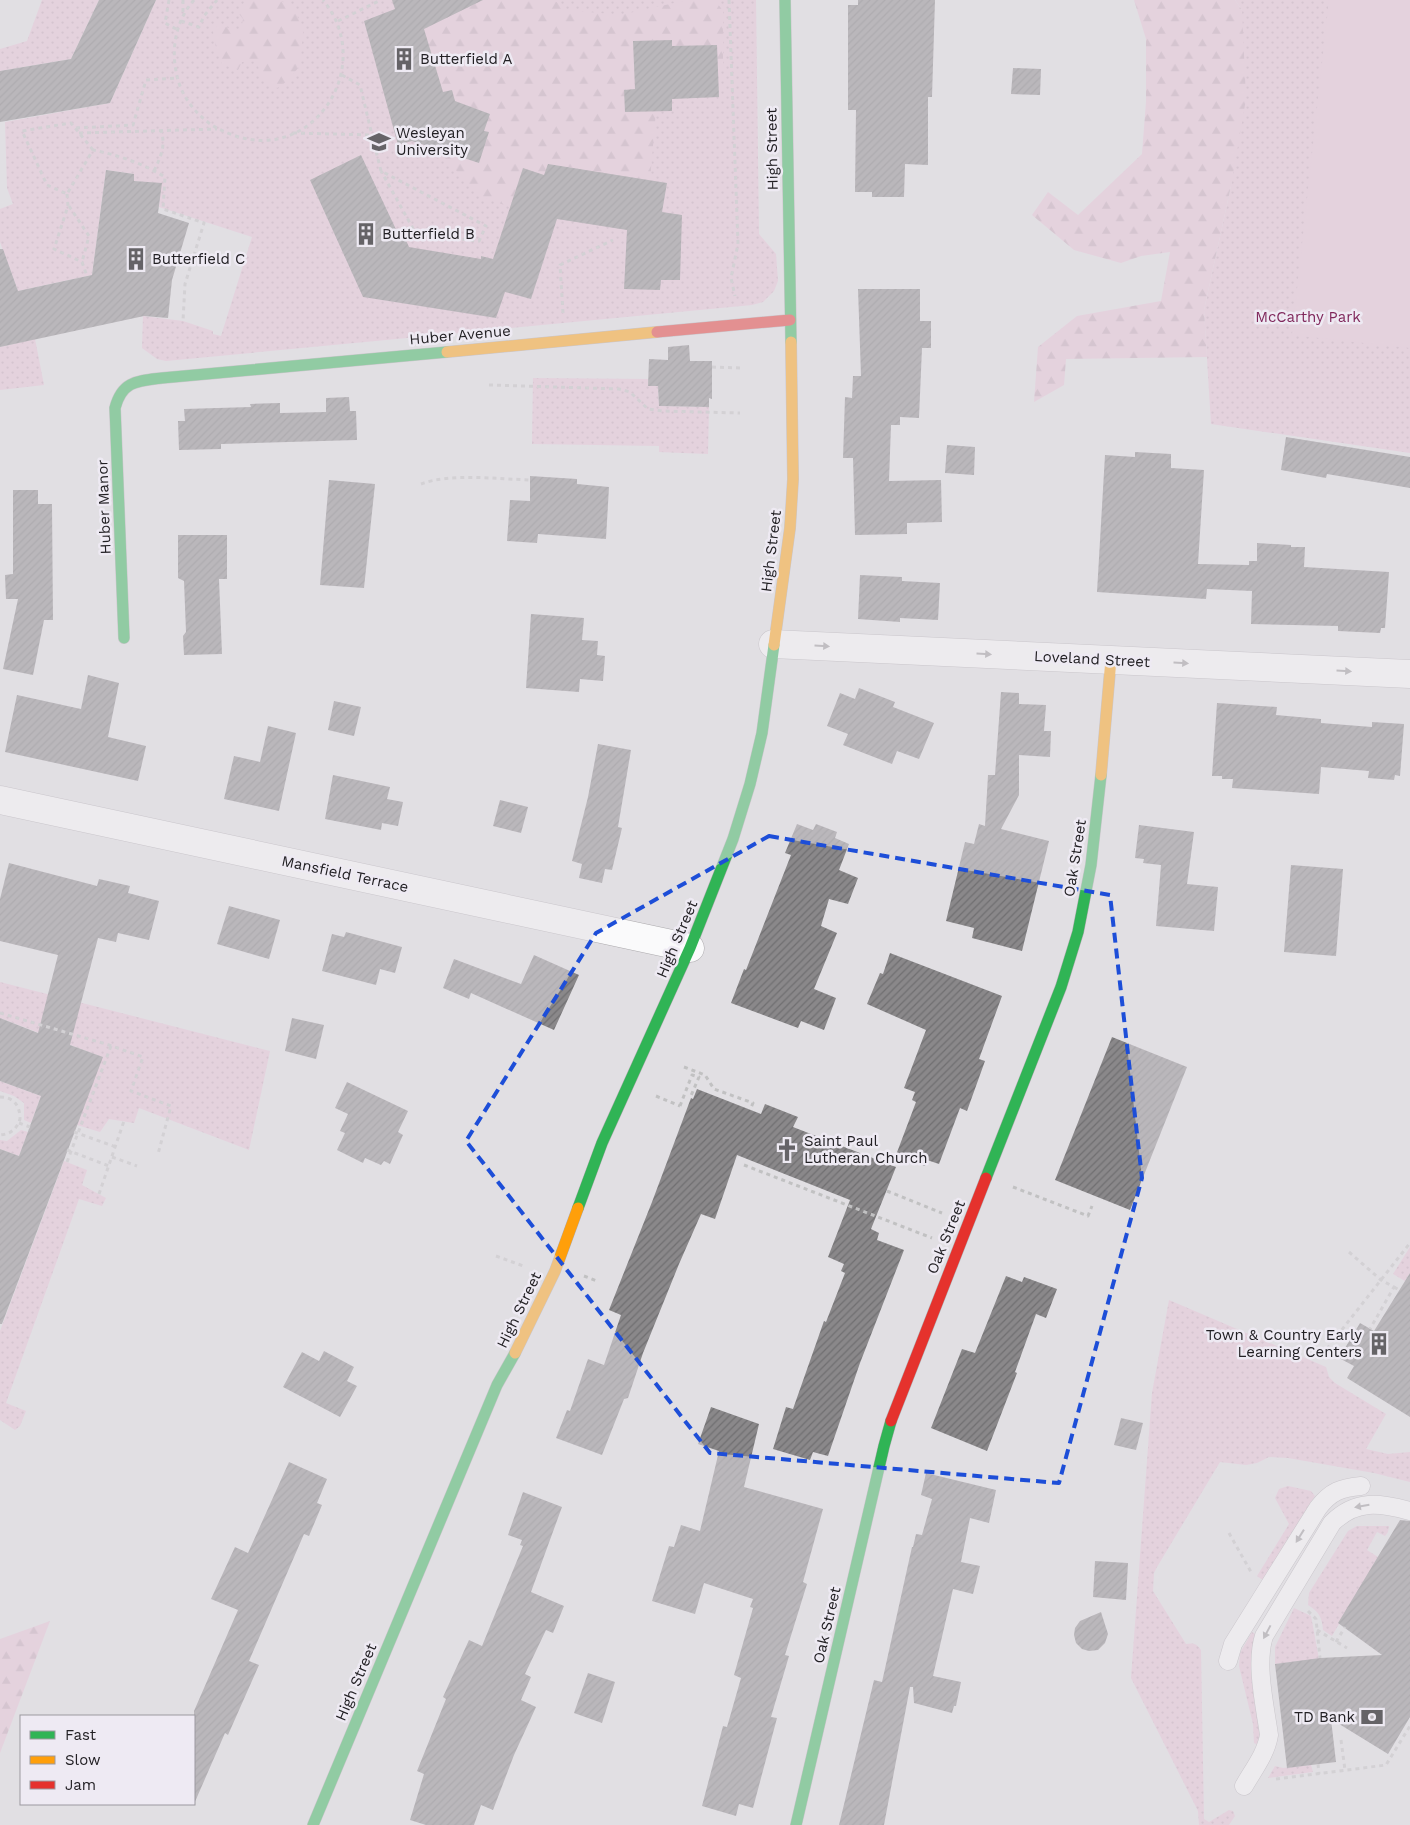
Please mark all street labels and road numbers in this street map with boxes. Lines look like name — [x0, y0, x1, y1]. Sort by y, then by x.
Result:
street label: High Street — [762, 107, 782, 190]
street label: Huber Avenue — [409, 322, 511, 348]
street label: Huber Manor — [93, 459, 115, 555]
street label: High Street — [757, 508, 785, 593]
street label: Loveland Street — [1033, 647, 1151, 671]
street label: Oak Street — [1060, 817, 1090, 898]
street label: Mansfield Terrace — [280, 852, 410, 896]
street label: High Street — [653, 897, 702, 981]
street label: Oak Street — [923, 1197, 969, 1277]
street label: High Street — [493, 1268, 545, 1351]
street label: Oak Street — [809, 1584, 845, 1665]
street label: High Street — [332, 1640, 381, 1724]

